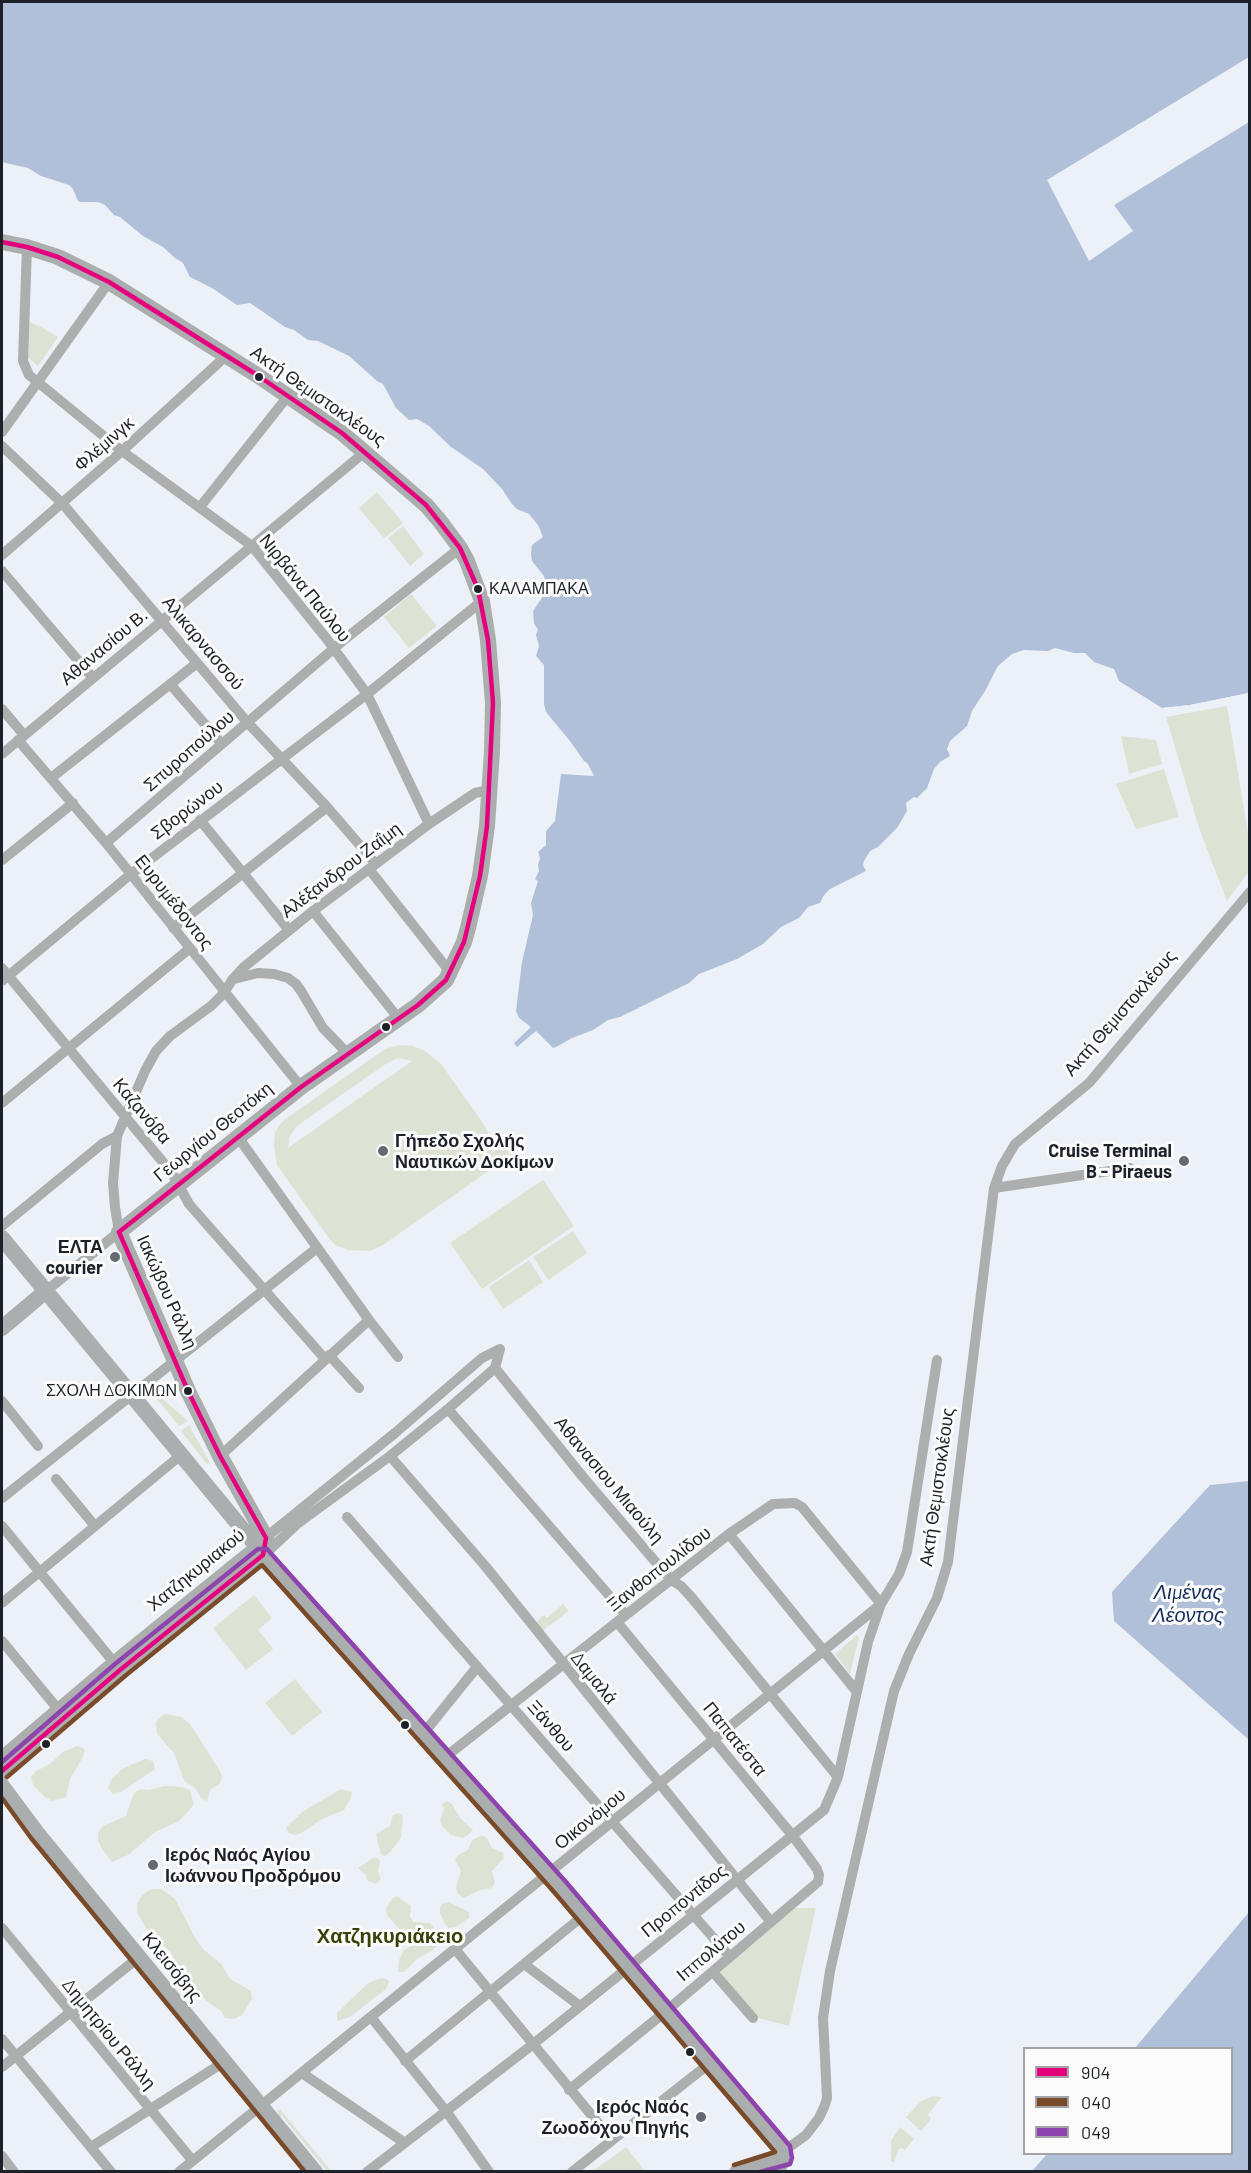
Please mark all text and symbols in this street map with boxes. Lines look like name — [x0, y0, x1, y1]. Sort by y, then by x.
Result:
street label: Ακτή Θεμιστοκλέους — [246, 341, 390, 451]
unlabelled marker — [253, 371, 265, 383]
street label: Φλέμινγκ — [70, 412, 138, 476]
street label: Νιρβάνα Παύλου — [255, 530, 355, 646]
place label: ΚΑΛΑΜΠΑΚΑ — [489, 579, 589, 599]
marker: ΚΑΛΑΜΠΑΚΑ — [472, 583, 484, 595]
street label: Αλικαρνασσού — [157, 592, 249, 694]
street label: Αθανασίου Β. — [56, 604, 152, 690]
street label: Σπυροπούλου — [139, 706, 239, 796]
street label: Σβορώνου — [147, 776, 227, 844]
street label: Αλέξανδρου Ζαΐμη — [277, 818, 405, 922]
street label: Ευρυμέδοντος — [130, 850, 218, 954]
street label: Ακτή Θεμιστοκλέους — [1059, 945, 1181, 1081]
unlabelled marker — [380, 1021, 392, 1033]
street label: Καζανόβα — [108, 1074, 176, 1148]
street label: Γεωργίου Θεοτόκη — [149, 1077, 277, 1187]
place label: Γήπεδο Σχολής Ναυτικών Δοκίμων — [395, 1130, 554, 1172]
place label: Cruise Terminal B - Piraeus — [1048, 1140, 1172, 1182]
marker: Γήπεδο Σχολής Ναυτικών Δοκίμων — [376, 1144, 390, 1158]
marker: Cruise Terminal B - Piraeus — [1177, 1154, 1191, 1168]
street label: Ιακώβου Ράλλη — [132, 1232, 202, 1352]
place label: ΕΛΤΑ courier — [45, 1236, 103, 1278]
marker: ΕΛΤΑ courier — [108, 1250, 122, 1264]
place label: ΣΧΟΛΗ ΔΟΚΙΜΩΝ — [46, 1381, 177, 1401]
marker: ΣΧΟΛΗ ΔΟΚΙΜΩΝ — [182, 1385, 194, 1397]
street label: Ακτή Θεμιστοκλέους — [915, 1406, 959, 1568]
street label: Αθανασιου Μιαούλη — [550, 1412, 668, 1548]
street label: Ξανθοπουλίδου — [603, 1522, 715, 1616]
street label: Χατζηκυριακού — [143, 1524, 249, 1616]
water label: Λιμένας Λέοντος — [1152, 1580, 1224, 1627]
street label: Δαμαλά — [566, 1647, 622, 1709]
street label: Ξάνθου — [523, 1696, 579, 1756]
street label: Παπατέστα — [699, 1698, 771, 1780]
unlabelled marker — [399, 1719, 411, 1731]
unlabelled marker — [40, 1738, 52, 1750]
street label: Οικονόμου — [550, 1784, 630, 1854]
place label: Ιερός Ναός Αγίου Ιωάννου Προδρόμου — [165, 1844, 341, 1886]
marker: Ιερός Ναός Αγίου Ιωάννου Προδρόμου — [146, 1858, 160, 1872]
street label: Προποντίδος — [637, 1860, 731, 1942]
street label: Ιππολύτου — [672, 1916, 750, 1986]
district label: Χατζηκυριάκειο — [317, 1924, 463, 1948]
street label: Κλεισόβης — [137, 1928, 207, 2006]
street label: Δημητρίου Ράλλη — [58, 1974, 160, 2094]
unlabelled marker — [684, 2046, 696, 2058]
legend — [1023, 2047, 1233, 2155]
text: 904 — [1081, 2061, 1110, 2083]
text: 040 — [1081, 2091, 1111, 2113]
place label: Ιερός Ναός Ζωοδόχου Πηγής — [541, 2096, 689, 2138]
marker: Ιερός Ναός Ζωοδόχου Πηγής — [694, 2110, 708, 2124]
text: 049 — [1081, 2121, 1110, 2143]

